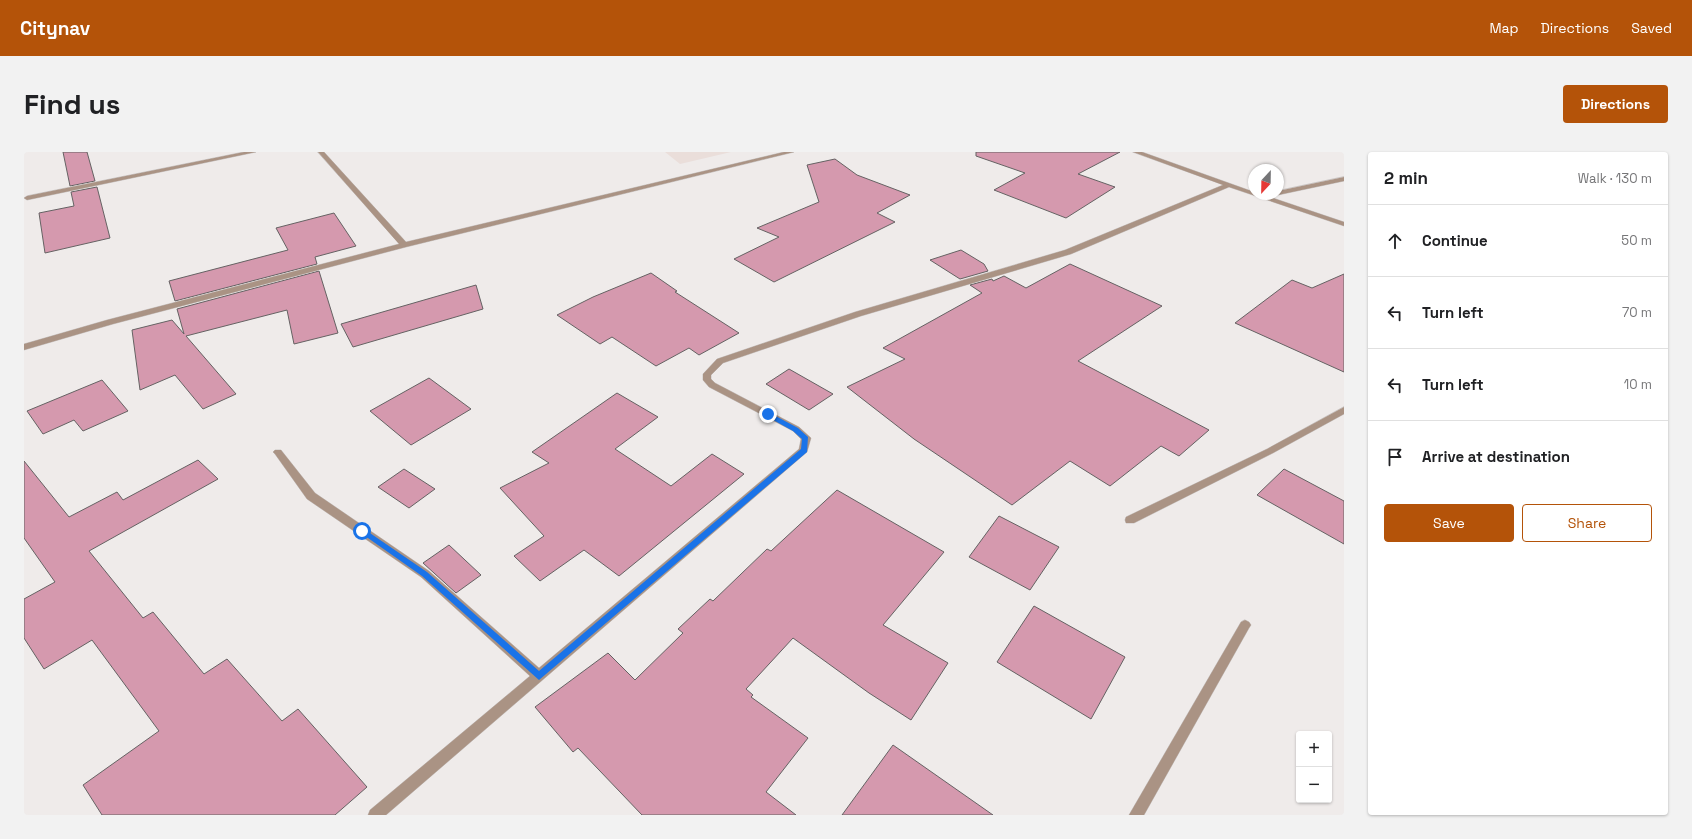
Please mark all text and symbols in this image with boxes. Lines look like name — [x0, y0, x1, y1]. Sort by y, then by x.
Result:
text: Citynav — [20, 16, 90, 41]
text: Map — [1489, 19, 1519, 37]
text: Directions — [1541, 19, 1609, 37]
text: Saved — [1631, 19, 1672, 37]
button: Directions — [1563, 85, 1668, 123]
text: Find us — [24, 86, 121, 122]
north arrow — [1248, 164, 1284, 200]
text: 2 min — [1384, 167, 1428, 189]
text: Walk · 130 m — [1578, 170, 1652, 187]
icon: ahead — [1384, 230, 1406, 252]
text: Continue — [1422, 231, 1488, 250]
text: 50 m — [1621, 232, 1652, 249]
icon: left — [1384, 302, 1406, 324]
text: Turn left — [1422, 303, 1484, 322]
text: 70 m — [1622, 304, 1652, 321]
icon: left — [1384, 374, 1406, 396]
text: Turn left — [1422, 375, 1484, 394]
text: 10 m — [1624, 376, 1652, 393]
route end — [759, 405, 777, 423]
icon: arrive — [1384, 446, 1406, 468]
text: Arrive at destination — [1422, 447, 1570, 466]
button: Save — [1384, 504, 1514, 542]
button: Share — [1522, 504, 1652, 542]
route start — [353, 522, 371, 540]
map controls — [1296, 731, 1332, 803]
button: + — [1296, 731, 1332, 767]
button: − — [1296, 767, 1332, 803]

